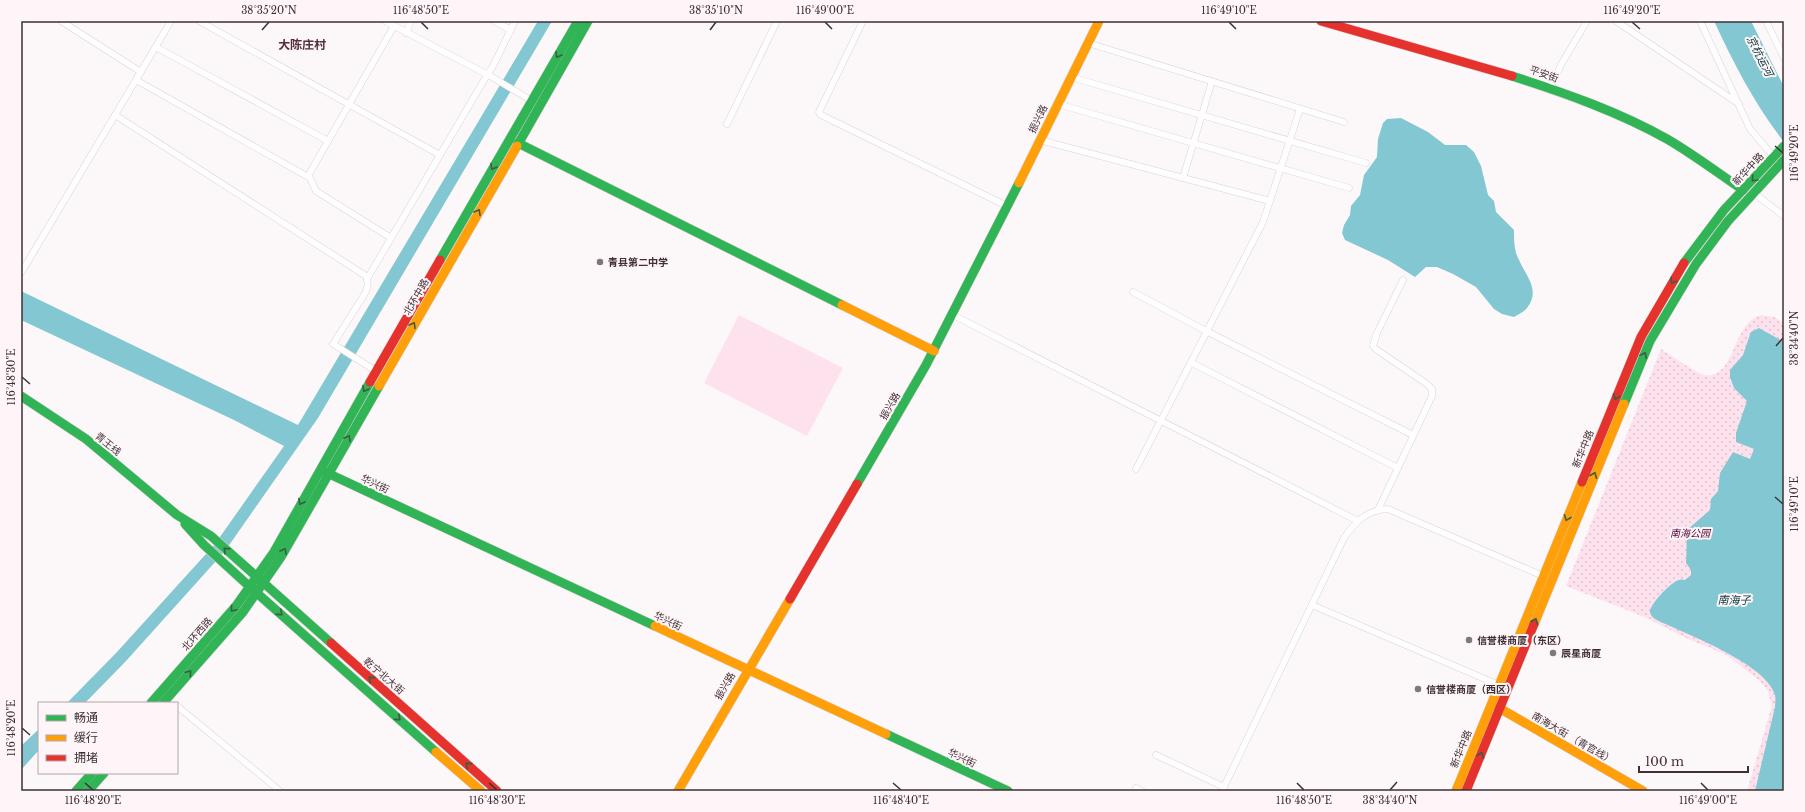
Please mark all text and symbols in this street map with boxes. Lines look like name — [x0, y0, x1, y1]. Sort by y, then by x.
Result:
text: 38°35'20"N — [241, 4, 297, 17]
text: 116°48'50"E — [393, 4, 449, 17]
text: 38°35'10"N — [689, 4, 743, 17]
text: 116°49'00"E — [796, 4, 854, 17]
text: 116°49'10"E — [1201, 4, 1257, 17]
text: 116°49'20"E — [1603, 4, 1661, 17]
water label: 京杭运河 — [1744, 33, 1777, 81]
district label: 大陈庄村 — [278, 37, 326, 52]
one-way arrow — [556, 51, 563, 58]
street label: 平安街 — [1528, 63, 1560, 85]
street label: 振兴路 — [1026, 103, 1050, 135]
text: 116°49'20"E — [1788, 124, 1801, 182]
street label: 新华中路 — [1730, 150, 1766, 188]
one-way arrow — [491, 163, 498, 170]
one-way arrow — [1751, 174, 1758, 182]
one-way arrow — [473, 209, 480, 217]
place label: 青县第二中学 — [608, 256, 668, 269]
marker: 青县第二中学 — [595, 257, 605, 267]
street label: 北环中路 — [400, 276, 432, 318]
one-way arrow — [1670, 277, 1678, 284]
text: 38°34'40"N — [1788, 311, 1801, 365]
one-way arrow — [408, 322, 415, 329]
text: 116°48'30"E — [5, 349, 18, 405]
one-way arrow — [1639, 351, 1647, 359]
one-way arrow — [363, 385, 370, 392]
street label: 振兴路 — [877, 390, 903, 422]
one-way arrow — [1612, 394, 1620, 401]
street label: 新华中路 — [1569, 428, 1597, 470]
street label: 青王线 — [92, 430, 124, 458]
one-way arrow — [343, 435, 351, 442]
street label: 华兴街 — [359, 472, 391, 496]
one-way arrow — [1590, 472, 1598, 479]
text: 116°49'10"E — [1788, 476, 1801, 532]
one-way arrow — [299, 498, 306, 505]
one-way arrow — [1563, 514, 1571, 521]
park label: 南海公园 — [1670, 527, 1712, 540]
one-way arrow — [223, 547, 231, 555]
one-way arrow — [280, 548, 287, 555]
water label: 南海子 — [1718, 593, 1751, 607]
one-way arrow — [231, 605, 238, 612]
one-way arrow — [275, 608, 282, 615]
street label: 华兴街 — [652, 609, 684, 633]
street label: 北环西路 — [179, 615, 215, 653]
one-way arrow — [1530, 618, 1538, 626]
place label: 信誉楼商厦（东区） — [1477, 634, 1567, 647]
marker: 信誉楼商厦（东区） — [1464, 635, 1474, 645]
place label: 辰星商厦 — [1561, 647, 1601, 660]
marker: 辰星商厦 — [1548, 648, 1558, 658]
street label: 乾宁北大街 — [361, 655, 407, 697]
street label: 振兴路 — [712, 670, 738, 702]
one-way arrow — [184, 671, 191, 678]
one-way arrow — [368, 676, 376, 684]
place label: 信誉楼商厦（西区） — [1426, 683, 1516, 696]
marker: 信誉楼商厦（西区） — [1413, 684, 1423, 694]
text: 116°48'20"E — [5, 700, 18, 756]
legend — [38, 702, 178, 774]
street label: 南海大街 （青官线） — [1530, 709, 1616, 767]
text: 畅通 — [74, 710, 98, 725]
one-way arrow — [393, 713, 401, 720]
street label: 新华中路 — [1447, 728, 1475, 770]
text: 缓行 — [74, 730, 98, 745]
street label: 华兴街 — [946, 746, 978, 770]
scale bar — [1639, 748, 1748, 774]
text: 拥堵 — [74, 750, 98, 765]
one-way arrow — [1476, 751, 1484, 759]
text: 100 m — [1645, 754, 1684, 769]
one-way arrow — [465, 763, 473, 770]
text: 116°48'20"E — [65, 794, 121, 807]
text: 116°48'30"E — [469, 794, 525, 807]
text: 116°48'40"E — [873, 794, 929, 807]
text: 116°48'50"E — [1276, 794, 1332, 807]
text: 38°34'40"N — [1363, 794, 1417, 807]
text: 116°49'00"E — [1679, 794, 1737, 807]

